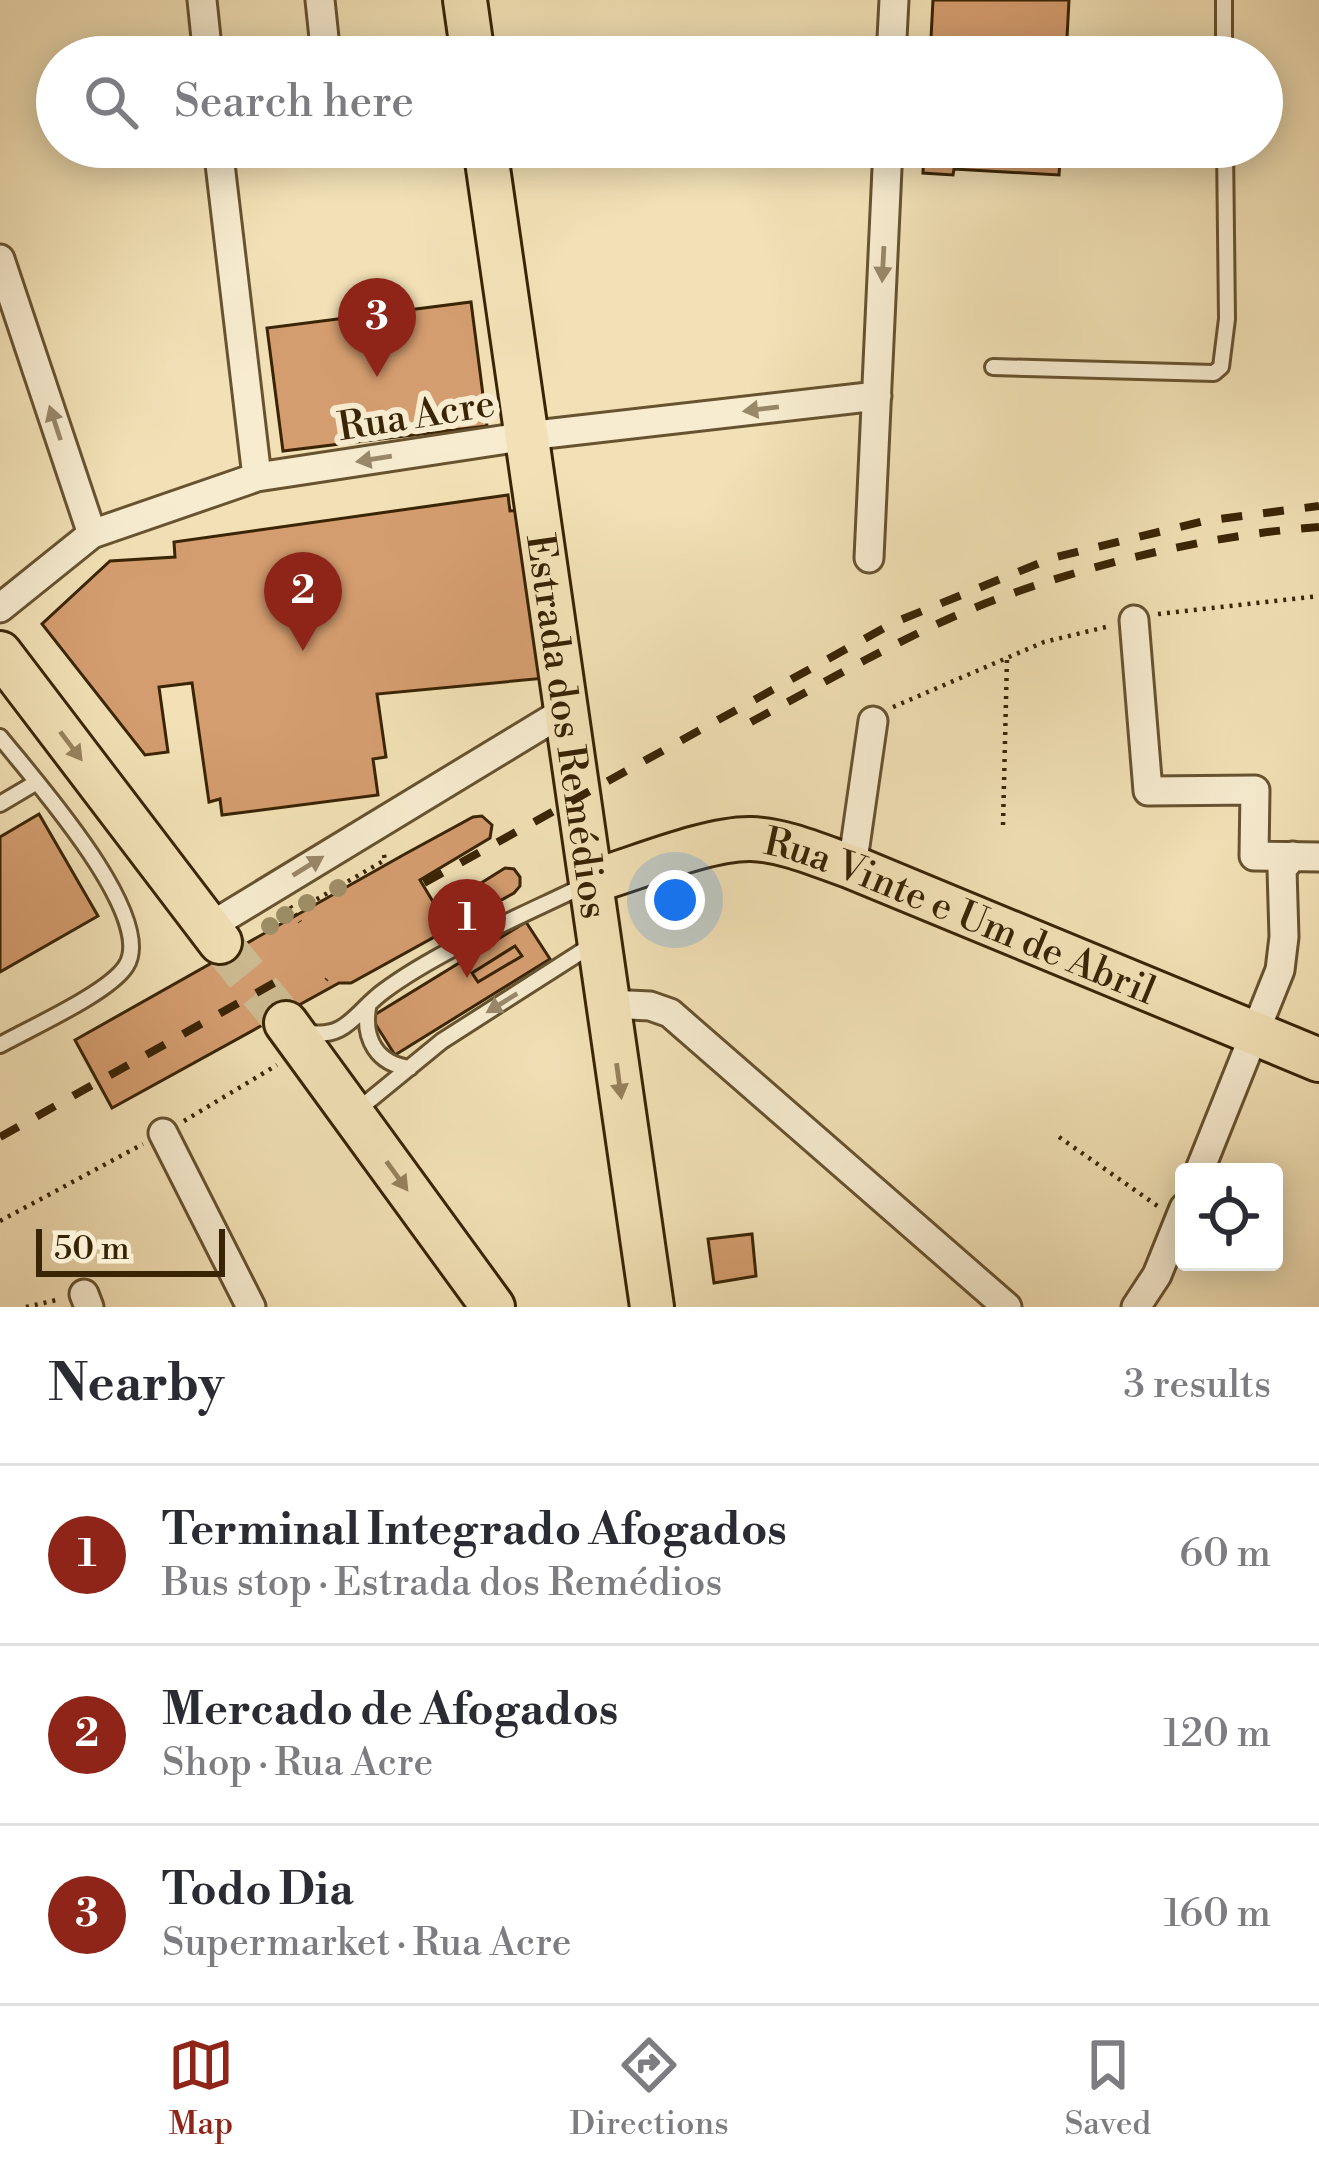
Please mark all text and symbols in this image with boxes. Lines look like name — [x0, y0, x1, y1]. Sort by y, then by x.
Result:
search box — [36, 36, 1283, 168]
icon: search — [78, 69, 144, 135]
text: Search here — [174, 74, 414, 131]
one-way arrow — [873, 246, 892, 284]
pin: 3 — [338, 278, 416, 377]
street label: Rua Acre — [334, 380, 499, 453]
one-way arrow — [741, 400, 779, 419]
one-way arrow — [45, 405, 63, 441]
one-way arrow — [355, 450, 392, 469]
street label: Estrada dos Remédios — [514, 531, 618, 922]
pin: 2 — [264, 552, 342, 651]
one-way arrow — [58, 730, 83, 762]
street label: Rua Vinte e Um de Abril — [759, 818, 1162, 1017]
one-way arrow — [291, 856, 325, 877]
your location — [645, 870, 705, 930]
pin: 1 — [428, 879, 506, 978]
one-way arrow — [485, 992, 518, 1014]
one-way arrow — [610, 1062, 629, 1100]
one-way arrow — [385, 1160, 409, 1192]
map controls — [1175, 1163, 1283, 1271]
button: locate — [1175, 1163, 1283, 1271]
scale bar — [36, 1223, 225, 1276]
text: 50 m — [54, 1229, 130, 1270]
text: Nearby — [48, 1353, 224, 1417]
text: 3 results — [1123, 1361, 1271, 1410]
text: Terminal Integrado Afogados — [162, 1502, 787, 1559]
text: 1 — [78, 1530, 96, 1579]
text: 60 m — [1179, 1530, 1271, 1579]
text: Bus stop · Estrada dos Remédios — [162, 1559, 722, 1608]
text: Mercado de Afogados — [162, 1682, 618, 1739]
text: 2 — [75, 1710, 99, 1759]
text: 120 m — [1163, 1710, 1271, 1759]
text: Shop · Rua Acre — [162, 1739, 433, 1788]
text: Todo Dia — [162, 1862, 353, 1919]
text: 3 — [75, 1890, 99, 1939]
text: 160 m — [1164, 1890, 1271, 1939]
text: Supermarket · Rua Acre — [162, 1919, 571, 1968]
tab: Map — [168, 2032, 234, 2145]
tab: Directions — [570, 2032, 729, 2145]
tab: Saved — [1064, 2032, 1151, 2145]

